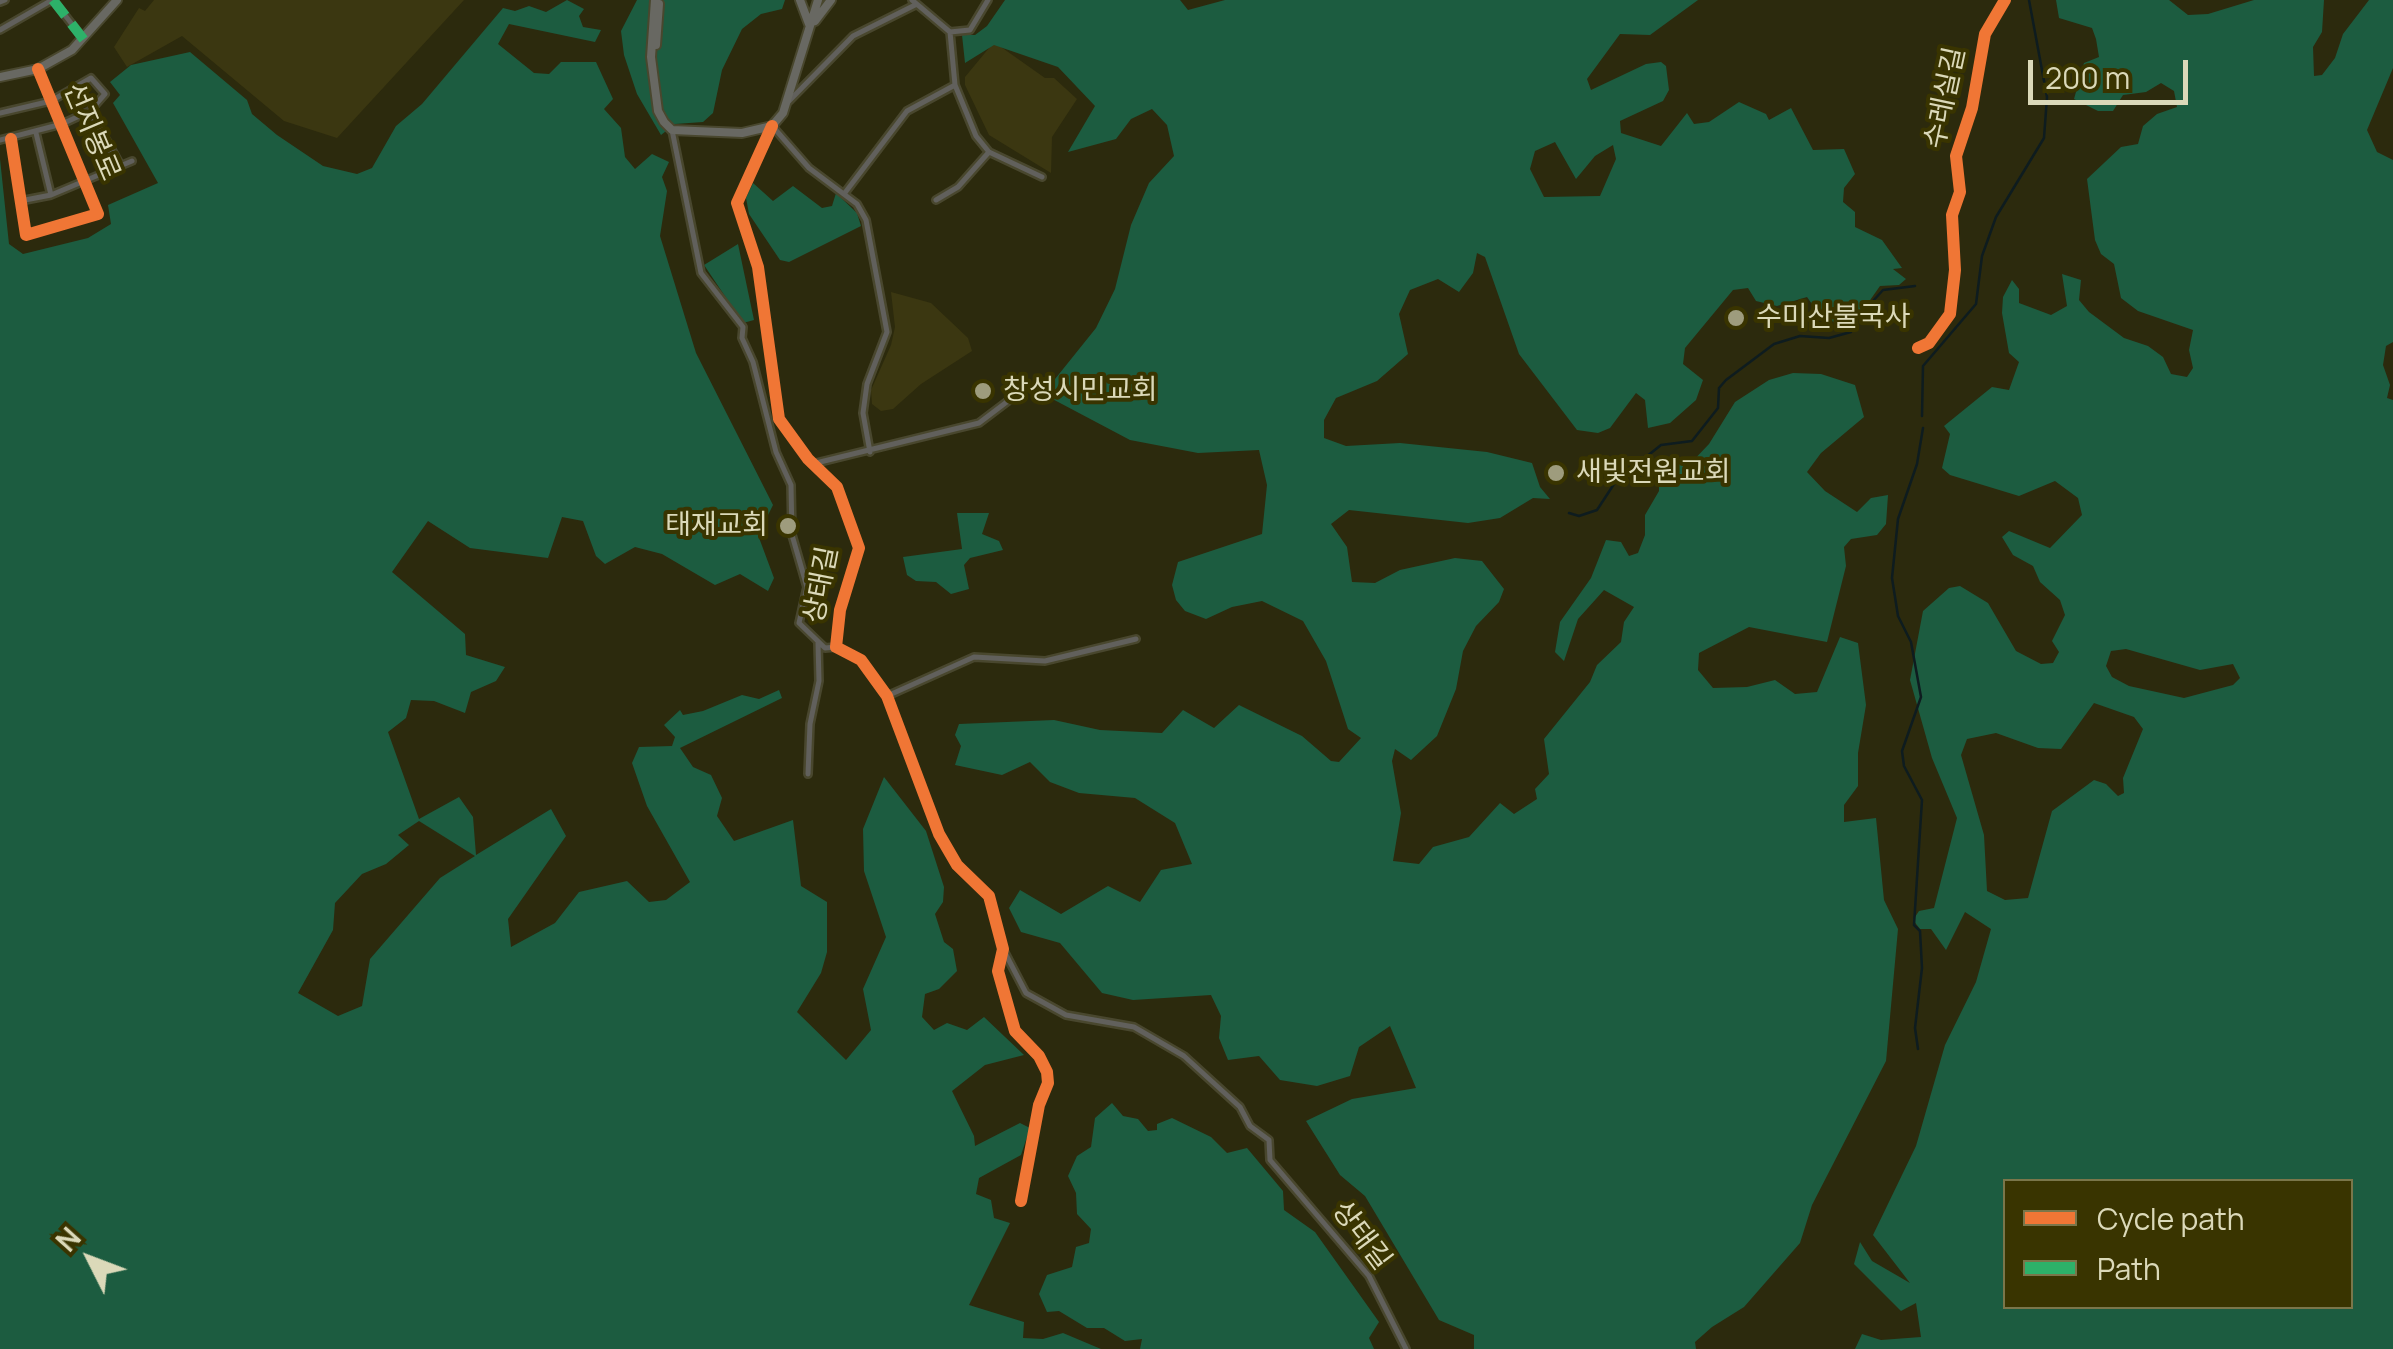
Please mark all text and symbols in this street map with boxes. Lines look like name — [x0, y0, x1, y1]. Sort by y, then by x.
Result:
scale bar — [2033, 40, 2193, 102]
street label: 수레실길 — [1919, 44, 1973, 152]
text: 200 m — [2045, 57, 2130, 98]
street label: 선지봉로 — [55, 78, 127, 186]
place label: 수미산불국사 — [1756, 301, 1911, 335]
marker: 수미산불국사 — [1725, 307, 1747, 329]
place label: 창성시민교회 — [1003, 374, 1158, 408]
marker: 창성시민교회 — [972, 380, 994, 402]
place label: 새빛전원교회 — [1576, 456, 1731, 490]
marker: 새빛전원교회 — [1545, 462, 1567, 484]
place label: 태재교회 — [665, 509, 768, 543]
marker: 태재교회 — [777, 515, 799, 537]
street label: 상태길 — [798, 544, 846, 626]
legend — [2003, 1179, 2353, 1309]
street label: 상태길 — [1324, 1195, 1398, 1277]
text: Cycle path — [2097, 1198, 2245, 1239]
north arrow — [40, 1209, 140, 1309]
text: N — [47, 1219, 89, 1259]
text: Path — [2097, 1248, 2161, 1289]

